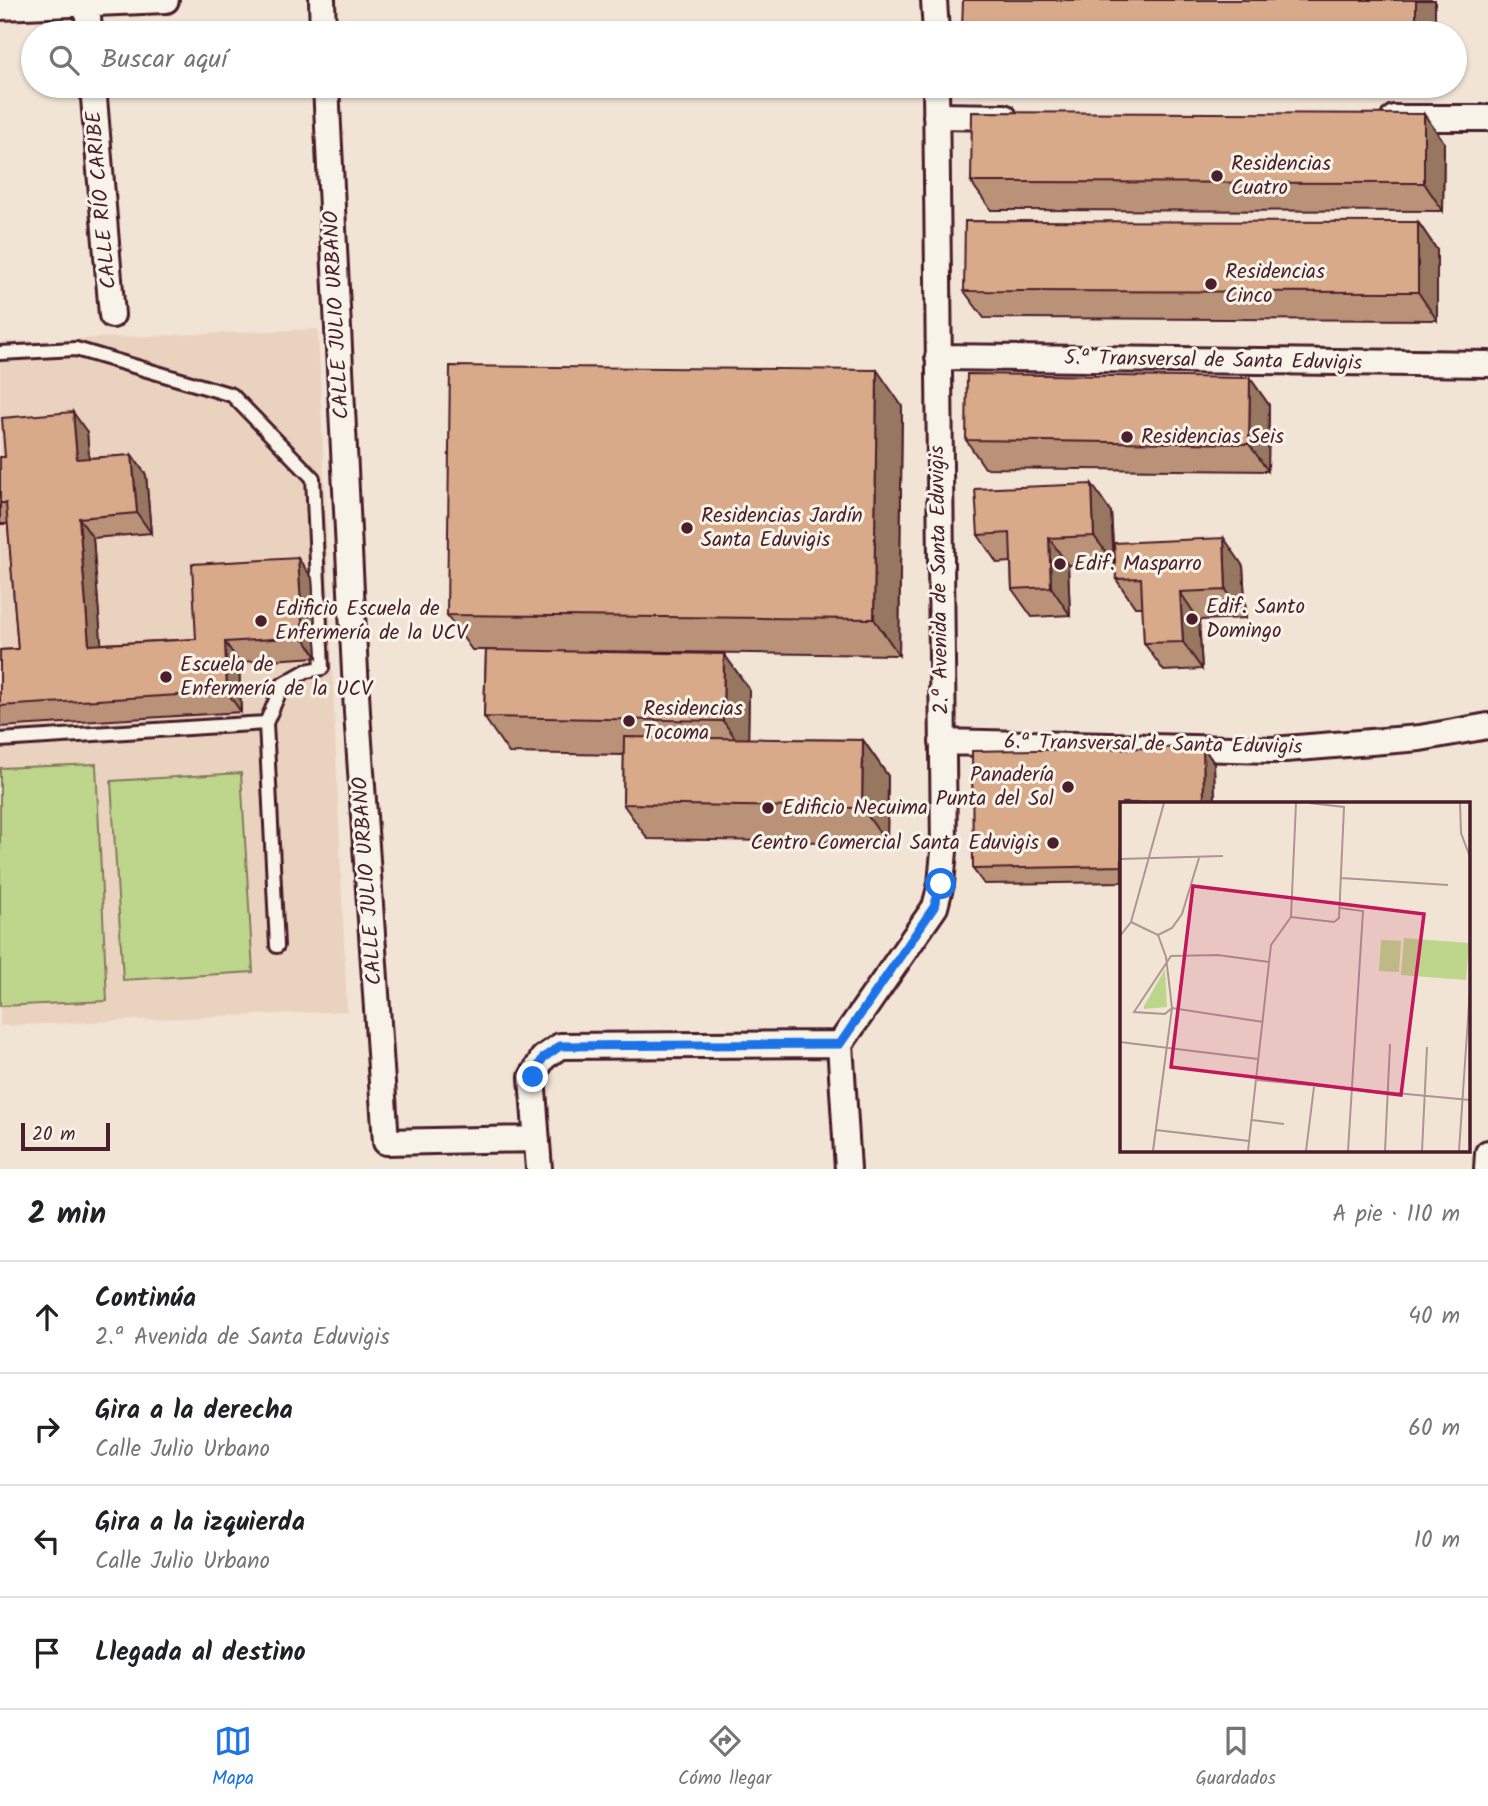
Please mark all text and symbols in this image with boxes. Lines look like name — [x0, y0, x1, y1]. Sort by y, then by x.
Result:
search box — [21, 21, 1467, 98]
text: Buscar aquí — [101, 39, 227, 81]
icon: search — [45, 41, 83, 79]
street label: CALLE RÍO CARIBE — [78, 109, 126, 291]
place label: Residencias Cuatro — [1231, 148, 1331, 205]
marker: Residencias Cuatro — [1209, 168, 1225, 184]
street label: CALLE JULIO URBANO — [315, 210, 359, 420]
place label: Residencias Cinco — [1225, 256, 1325, 313]
marker: Residencias Cinco — [1203, 276, 1219, 292]
street label: 5.ª Transversal de Santa Eduvigis — [1064, 342, 1362, 380]
place label: Residencias Seis — [1141, 421, 1284, 454]
marker: Residencias Seis — [1119, 429, 1135, 445]
street label: 2.ª Avenida de Santa Eduvigis — [921, 445, 959, 715]
place label: Residencias Jardín Santa Eduvigis — [701, 500, 863, 557]
marker: Residencias Jardín Santa Eduvigis — [679, 520, 695, 536]
place label: Edif. Masparro — [1074, 548, 1202, 581]
marker: Edif. Masparro — [1052, 556, 1068, 572]
place label: Edif. Santo Domingo — [1206, 591, 1305, 648]
place label: Edificio Escuela de Enfermería de la UCV — [275, 593, 469, 650]
marker: Edif. Santo Domingo — [1184, 611, 1200, 627]
marker: Edificio Escuela de Enfermería de la UCV — [253, 613, 269, 629]
place label: Escuela de Enfermería de la UCV — [180, 649, 374, 706]
marker: Escuela de Enfermería de la UCV — [158, 669, 174, 685]
place label: Residencias Tocoma — [643, 693, 743, 750]
marker: Residencias Tocoma — [621, 713, 637, 729]
street label: 6.ª Transversal de Santa Eduvigis — [1004, 726, 1303, 764]
place label: Panadería Punta del Sol — [936, 759, 1054, 816]
street label: CALLE JULIO URBANO — [344, 776, 392, 986]
marker: Panadería Punta del Sol — [1060, 779, 1076, 795]
place label: Edificio Necuima — [782, 792, 928, 825]
marker: Edificio Necuima — [760, 800, 776, 816]
inset map — [1120, 802, 1470, 1152]
place label: Centro Comercial Santa Eduvigis — [751, 827, 1039, 860]
marker: Centro Comercial Santa Eduvigis — [1045, 835, 1061, 851]
route start — [925, 868, 956, 899]
route end — [517, 1061, 548, 1092]
scale bar — [21, 1120, 110, 1152]
text: 20 m — [32, 1120, 75, 1150]
text: 2 min — [28, 1191, 106, 1239]
text: A pie · 110 m — [1333, 1197, 1460, 1233]
text: Continúa — [95, 1278, 196, 1320]
icon: ahead — [28, 1298, 66, 1336]
text: 40 m — [1408, 1299, 1460, 1335]
text: 2.ª Avenida de Santa Eduvigis — [95, 1320, 390, 1356]
text: Gira a la derecha — [95, 1390, 293, 1432]
icon: right — [28, 1410, 66, 1448]
text: 60 m — [1408, 1411, 1460, 1447]
text: Calle Julio Urbano — [95, 1432, 270, 1468]
text: Gira a la izquierda — [95, 1502, 305, 1544]
icon: left — [28, 1522, 66, 1560]
text: 10 m — [1414, 1523, 1460, 1559]
text: Calle Julio Urbano — [95, 1544, 270, 1580]
text: Llegada al destino — [95, 1632, 306, 1674]
icon: arrive — [28, 1634, 66, 1672]
tab: Mapa — [212, 1722, 254, 1794]
tab: Cómo llegar — [678, 1722, 771, 1794]
tab: Guardados — [1195, 1722, 1276, 1794]

